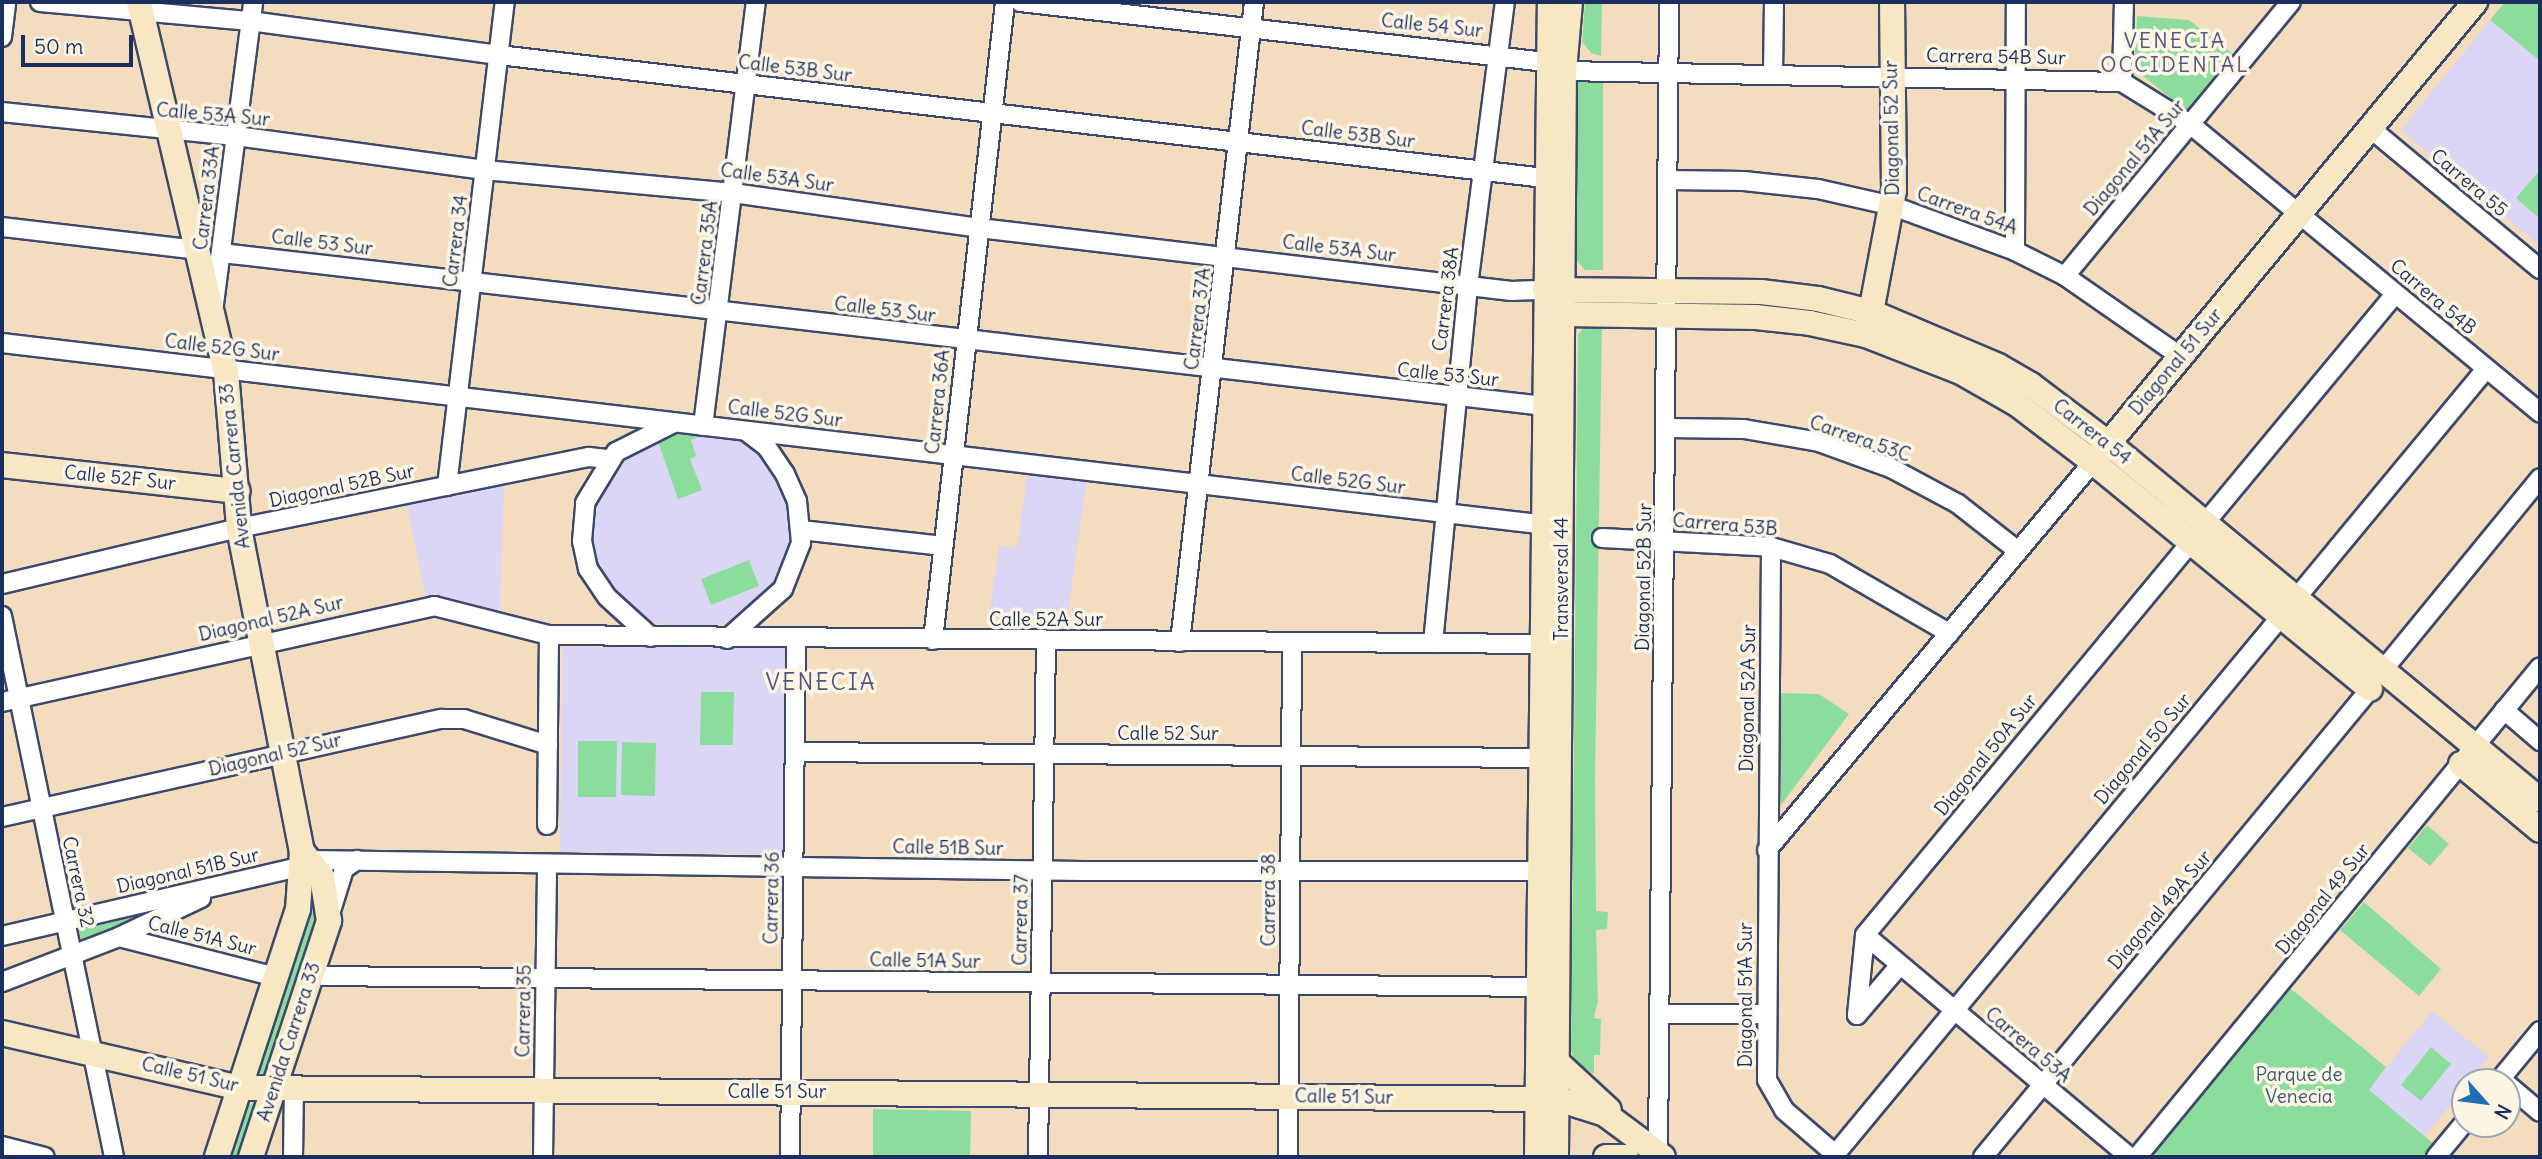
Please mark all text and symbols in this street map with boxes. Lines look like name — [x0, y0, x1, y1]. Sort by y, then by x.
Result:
street label: Calle 54 Sur — [1380, 9, 1484, 43]
scale bar — [24, 21, 136, 65]
district label: VENECIA OCCIDENTAL — [2102, 28, 2248, 78]
text: 50 m — [34, 33, 83, 60]
street label: Carrera 54B Sur — [1926, 44, 2066, 70]
street label: Calle 53B Sur — [737, 51, 853, 87]
street label: Diagonal 52 Sur — [1879, 60, 1905, 196]
street label: Diagonal 51A Sur — [2080, 95, 2190, 221]
street label: Calle 53A Sur — [155, 99, 271, 131]
street label: Calle 53B Sur — [1300, 117, 1416, 153]
street label: Carrera 33A — [189, 144, 225, 252]
street label: Carrera 55 — [2426, 144, 2512, 222]
street label: Calle 53A Sur — [719, 159, 835, 197]
street label: Carrera 54A — [1914, 182, 2020, 240]
street label: Carrera 34 — [439, 193, 473, 289]
street label: Carrera 35A — [687, 199, 723, 307]
street label: Calle 53 Sur — [270, 225, 374, 261]
street label: Calle 53A Sur — [1281, 231, 1397, 267]
street label: Carrera 38A — [1428, 245, 1464, 353]
street label: Carrera 54B — [2385, 254, 2481, 340]
street label: Carrera 37A — [1180, 266, 1216, 372]
street label: Calle 53 Sur — [833, 292, 937, 328]
street label: Diagonal 51 Sur — [2125, 304, 2227, 420]
street label: Calle 52G Sur — [163, 330, 281, 366]
street label: Carrera 36A — [921, 348, 955, 456]
street label: Calle 53 Sur — [1396, 358, 1500, 392]
street label: Avenida Carrera 33 — [215, 382, 255, 550]
street label: Carrera 54 — [2048, 394, 2136, 470]
street label: Calle 52G Sur — [726, 396, 844, 432]
street label: Carrera 53C — [1806, 411, 1914, 467]
street label: Diagonal 52B Sur — [267, 459, 417, 513]
street label: Calle 52F Sur — [63, 461, 177, 495]
street label: Calle 52G Sur — [1289, 463, 1407, 499]
street label: Diagonal 52B Sur — [1631, 503, 1657, 651]
street label: Carrera 53B — [1671, 509, 1779, 541]
street label: Transversal 44 — [1551, 517, 1573, 641]
street label: Diagonal 52A Sur — [196, 591, 346, 647]
street label: Calle 52A Sur — [989, 609, 1103, 631]
street label: Diagonal 52A Sur — [1735, 624, 1761, 772]
district label: VENECIA — [766, 668, 876, 696]
street label: Diagonal 50 Sur — [2090, 689, 2196, 809]
street label: Diagonal 50A Sur — [1930, 690, 2042, 820]
street label: Calle 52 Sur — [1117, 723, 1219, 745]
street label: Diagonal 52 Sur — [206, 729, 344, 781]
street label: Carrera 32 — [57, 834, 99, 930]
street label: Calle 51B Sur — [892, 836, 1004, 860]
street label: Diagonal 49 Sur — [2271, 839, 2375, 959]
street label: Diagonal 51B Sur — [115, 844, 261, 898]
street label: Diagonal 49A Sur — [2104, 846, 2216, 974]
street label: Carrera 36 — [760, 851, 784, 945]
street label: Carrera 38 — [1258, 853, 1280, 947]
street label: Carrera 37 — [1009, 874, 1033, 966]
street label: Calle 51A Sur — [145, 912, 259, 960]
street label: Diagonal 51A Sur — [1735, 922, 1757, 1068]
street label: Calle 51A Sur — [869, 949, 981, 973]
street label: Avenida Carrera 33 — [252, 959, 326, 1125]
street label: Carrera 35 — [512, 964, 536, 1058]
street label: Carrera 53A — [1980, 1002, 2076, 1088]
street label: Calle 51 Sur — [139, 1053, 241, 1097]
park label: Parque de Venecia — [2256, 1064, 2342, 1108]
north arrow — [2451, 1068, 2521, 1138]
street label: Calle 51 Sur — [728, 1081, 826, 1103]
street label: Calle 51 Sur — [1294, 1085, 1394, 1109]
text: N — [2489, 1100, 2516, 1123]

